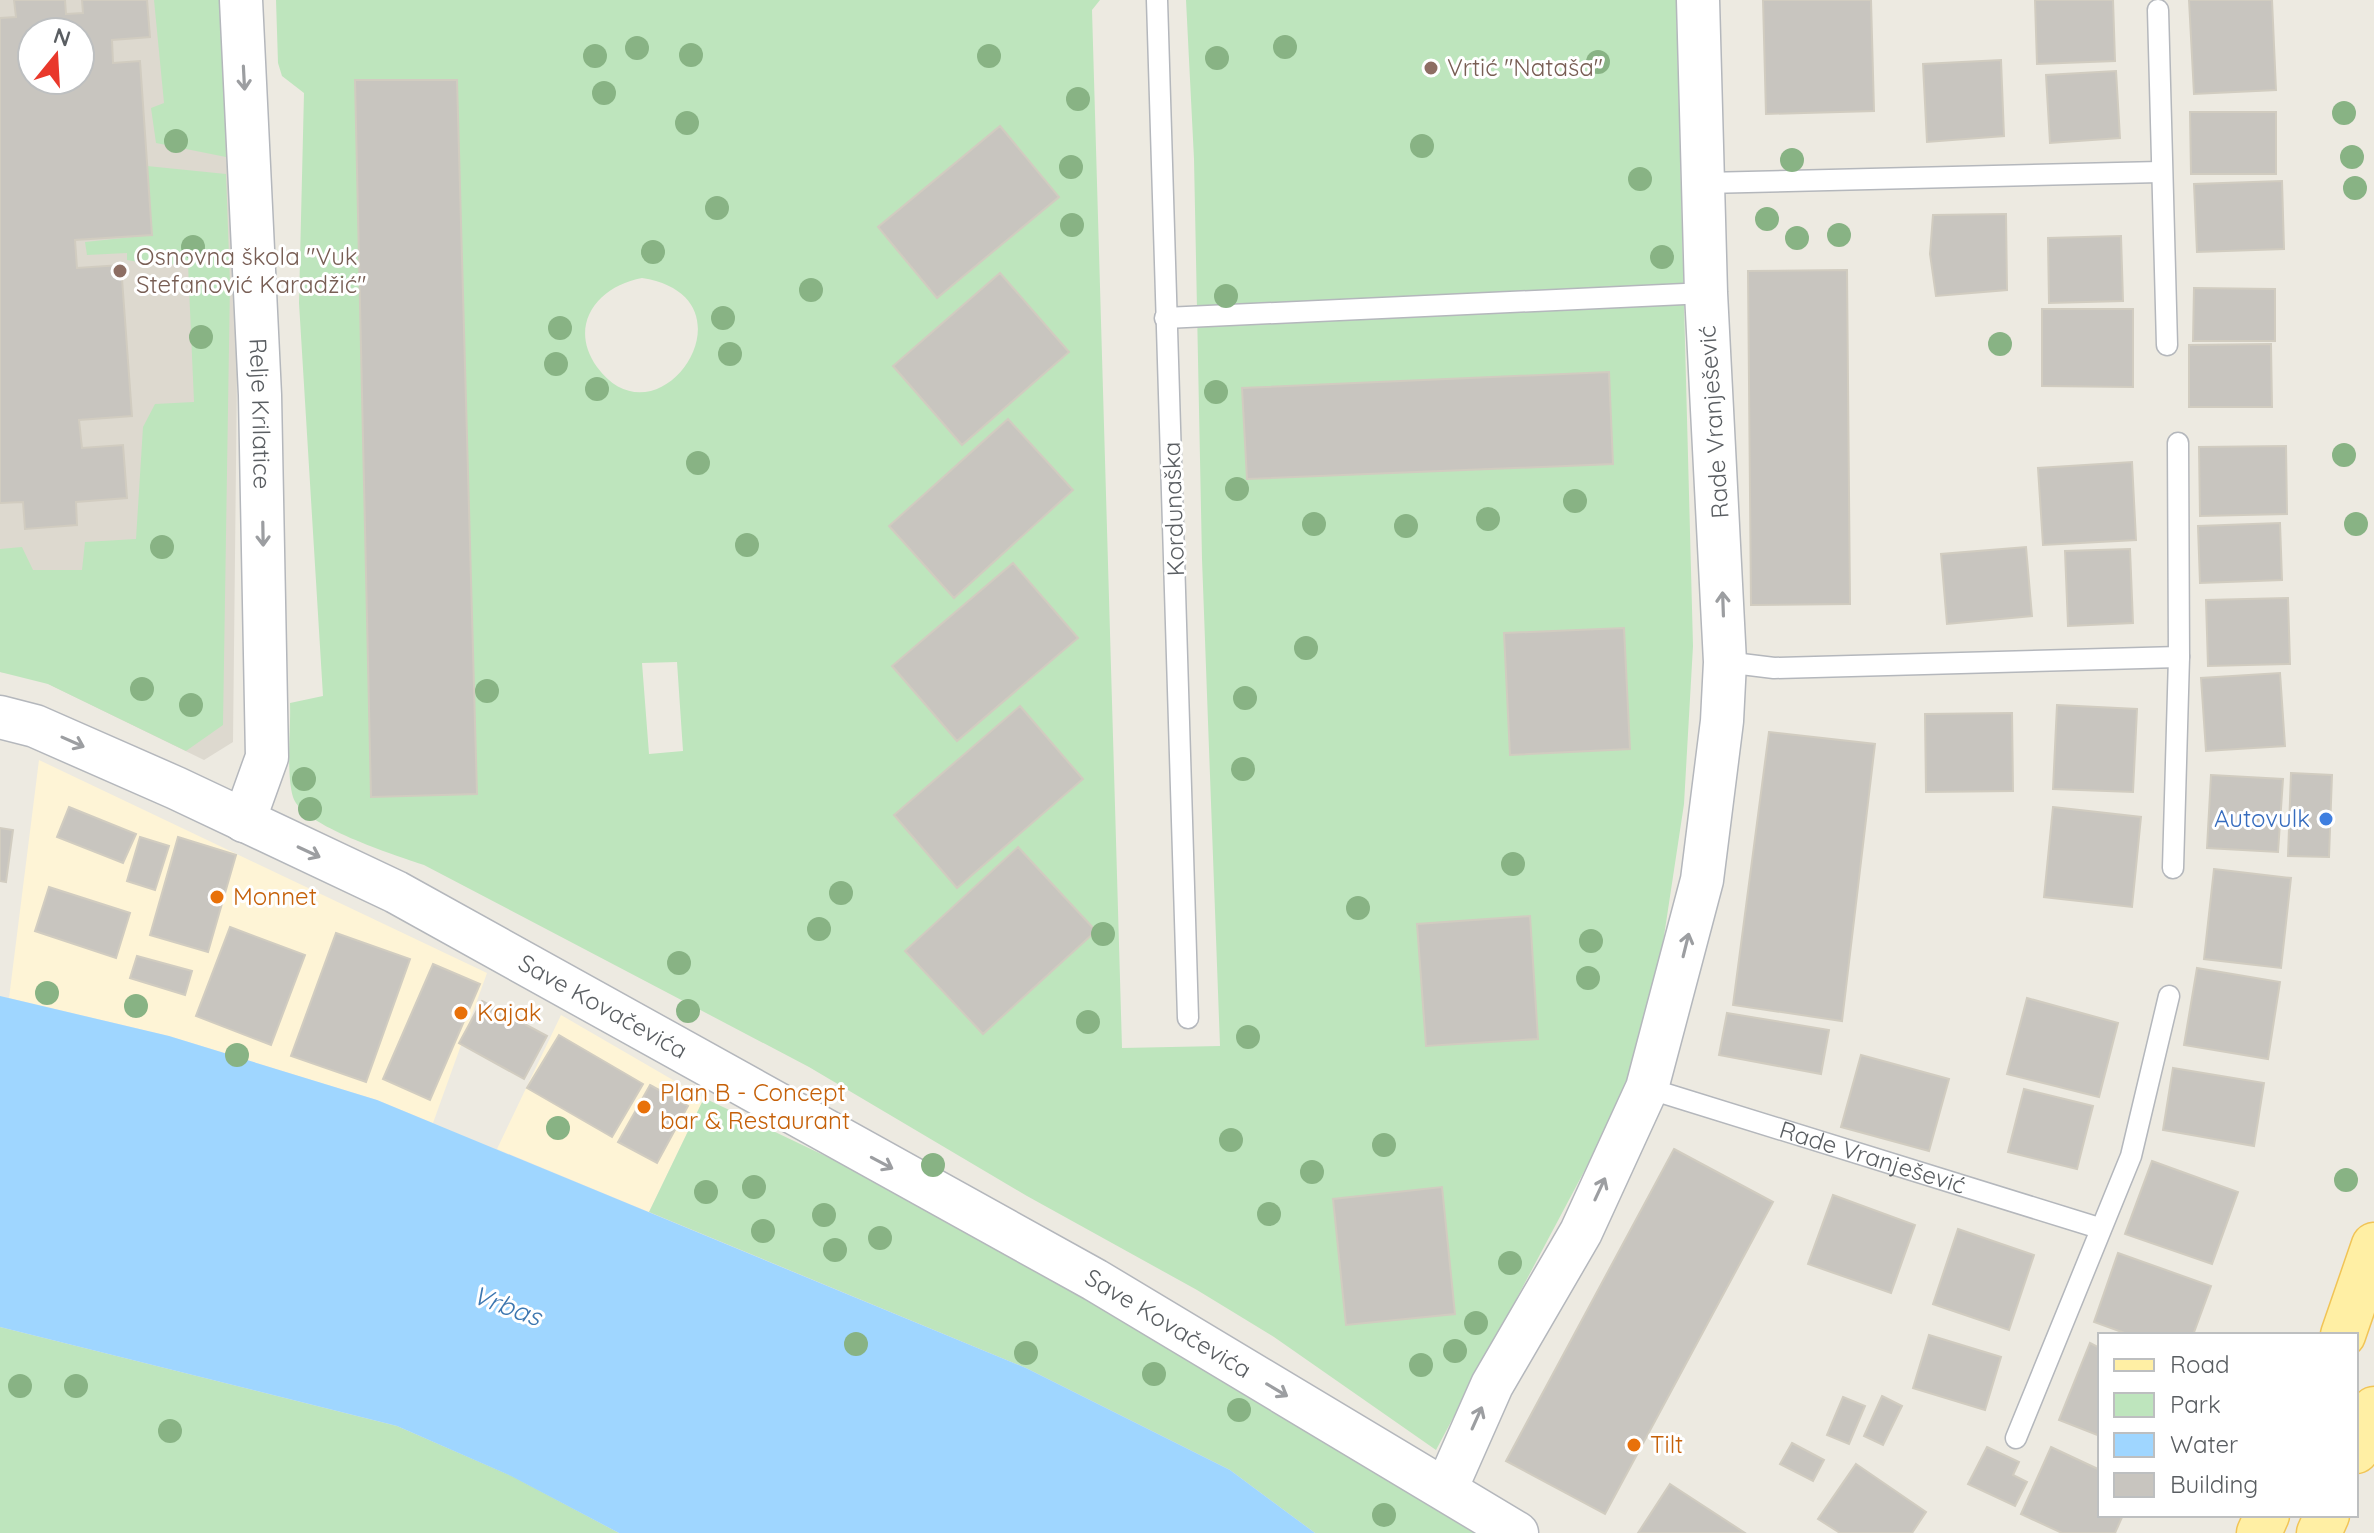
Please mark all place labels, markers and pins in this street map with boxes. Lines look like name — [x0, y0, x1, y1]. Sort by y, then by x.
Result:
place label: Vrtić "Nataša" — [1447, 52, 1603, 82]
marker: Vrtić "Nataša" — [1422, 59, 1440, 77]
place label: Osnovna škola "Vuk Stefanović Karadžić" — [136, 241, 366, 299]
marker: Osnovna škola "Vuk Stefanović Karadžić" — [111, 262, 129, 280]
place label: Autovulk — [2214, 803, 2310, 833]
marker: Autovulk — [2317, 810, 2335, 828]
place label: Monnet — [233, 881, 317, 911]
marker: Monnet — [208, 888, 226, 906]
place label: Kajak — [477, 997, 542, 1027]
marker: Kajak — [452, 1004, 470, 1022]
place label: Plan B - Concept bar & Restaurant — [660, 1077, 850, 1135]
marker: Plan B - Concept bar & Restaurant — [635, 1098, 653, 1116]
place label: Tilt — [1650, 1429, 1683, 1459]
marker: Tilt — [1625, 1436, 1643, 1454]

